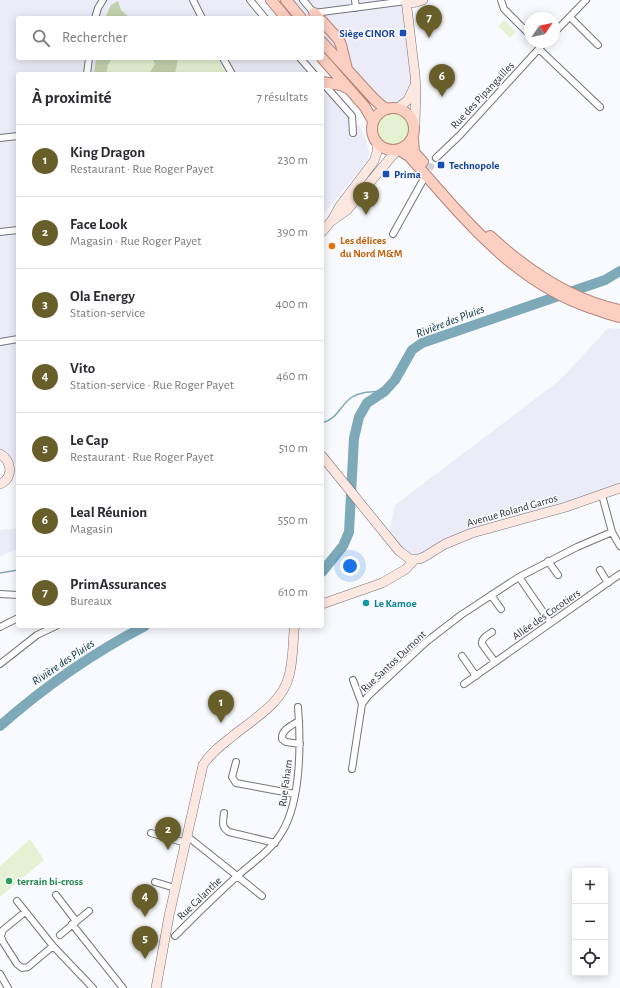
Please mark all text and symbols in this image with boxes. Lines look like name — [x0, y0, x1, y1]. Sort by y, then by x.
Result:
pin: 7 — [416, 5, 442, 38]
north arrow — [524, 12, 560, 48]
search box — [16, 16, 324, 60]
icon: search — [30, 27, 52, 49]
place label: Siège CINOR — [339, 28, 396, 39]
marker: Siège CINOR — [398, 28, 408, 38]
text: Rechercher — [62, 30, 127, 45]
street label: Rue des Pipangailles — [449, 60, 516, 131]
pin: 6 — [429, 64, 455, 97]
text: À proximité — [32, 89, 112, 106]
text: 7 résultats — [256, 91, 308, 104]
text: King Dragon — [70, 145, 145, 160]
text: 1 — [43, 154, 47, 167]
text: 230 m — [277, 154, 308, 167]
marker: Technopole — [436, 160, 446, 170]
place label: Technopole — [449, 160, 500, 171]
text: Restaurant · Rue Roger Payet — [70, 163, 214, 176]
marker: Prima — [381, 169, 391, 179]
place label: Prima — [394, 169, 422, 180]
pin: 3 — [353, 182, 379, 215]
text: Face Look — [70, 217, 127, 232]
text: 2 — [42, 226, 48, 239]
text: 390 m — [277, 226, 308, 239]
text: Magasin · Rue Roger Payet — [70, 235, 202, 248]
place label: Les délices du Nord M&M — [340, 235, 403, 259]
marker: Les délices du Nord M&M — [327, 241, 337, 251]
text: Ola Energy — [70, 289, 135, 304]
text: 3 — [42, 298, 48, 311]
text: 400 m — [275, 298, 308, 311]
water label: Rivière des Pluies — [414, 302, 486, 340]
text: Station-service — [70, 307, 145, 320]
text: Vito — [70, 361, 95, 376]
text: 4 — [42, 370, 48, 383]
text: 460 m — [276, 370, 308, 383]
text: Station-service · Rue Roger Payet — [70, 379, 234, 392]
text: Le Cap — [70, 433, 108, 448]
text: 5 — [42, 442, 48, 455]
text: 510 m — [279, 442, 308, 455]
text: Restaurant · Rue Roger Payet — [70, 451, 214, 464]
street label: Avenue Roland Garros — [465, 492, 559, 529]
text: Leal Réunion — [70, 505, 147, 520]
text: 6 — [42, 514, 48, 527]
text: 550 m — [278, 514, 308, 527]
text: Magasin — [70, 523, 113, 536]
your location — [340, 556, 360, 576]
text: PrimAssurances — [70, 577, 166, 592]
text: 7 — [42, 586, 48, 599]
text: 610 m — [278, 586, 308, 599]
street label: Allée des Cocotiers — [510, 587, 582, 642]
text: Bureaux — [70, 595, 112, 608]
marker: Le Kamoe — [361, 598, 371, 608]
place label: Le Kamoe — [374, 598, 417, 609]
street label: Rue Santos Dumont — [359, 628, 428, 694]
water label: Rivière des Pluies — [30, 637, 96, 687]
pin: 1 — [208, 690, 234, 723]
street label: Rue Faham — [277, 759, 294, 807]
pin: 2 — [155, 817, 181, 850]
map controls — [572, 868, 608, 976]
button: + — [572, 868, 608, 904]
street label: Rue Calanthe — [175, 875, 224, 922]
marker: terrain bi-cross — [4, 876, 14, 886]
place label: terrain bi-cross — [17, 876, 83, 887]
pin: 4 — [132, 884, 158, 917]
button: − — [572, 904, 608, 940]
pin: 5 — [132, 926, 158, 959]
button: locate — [572, 940, 608, 976]

